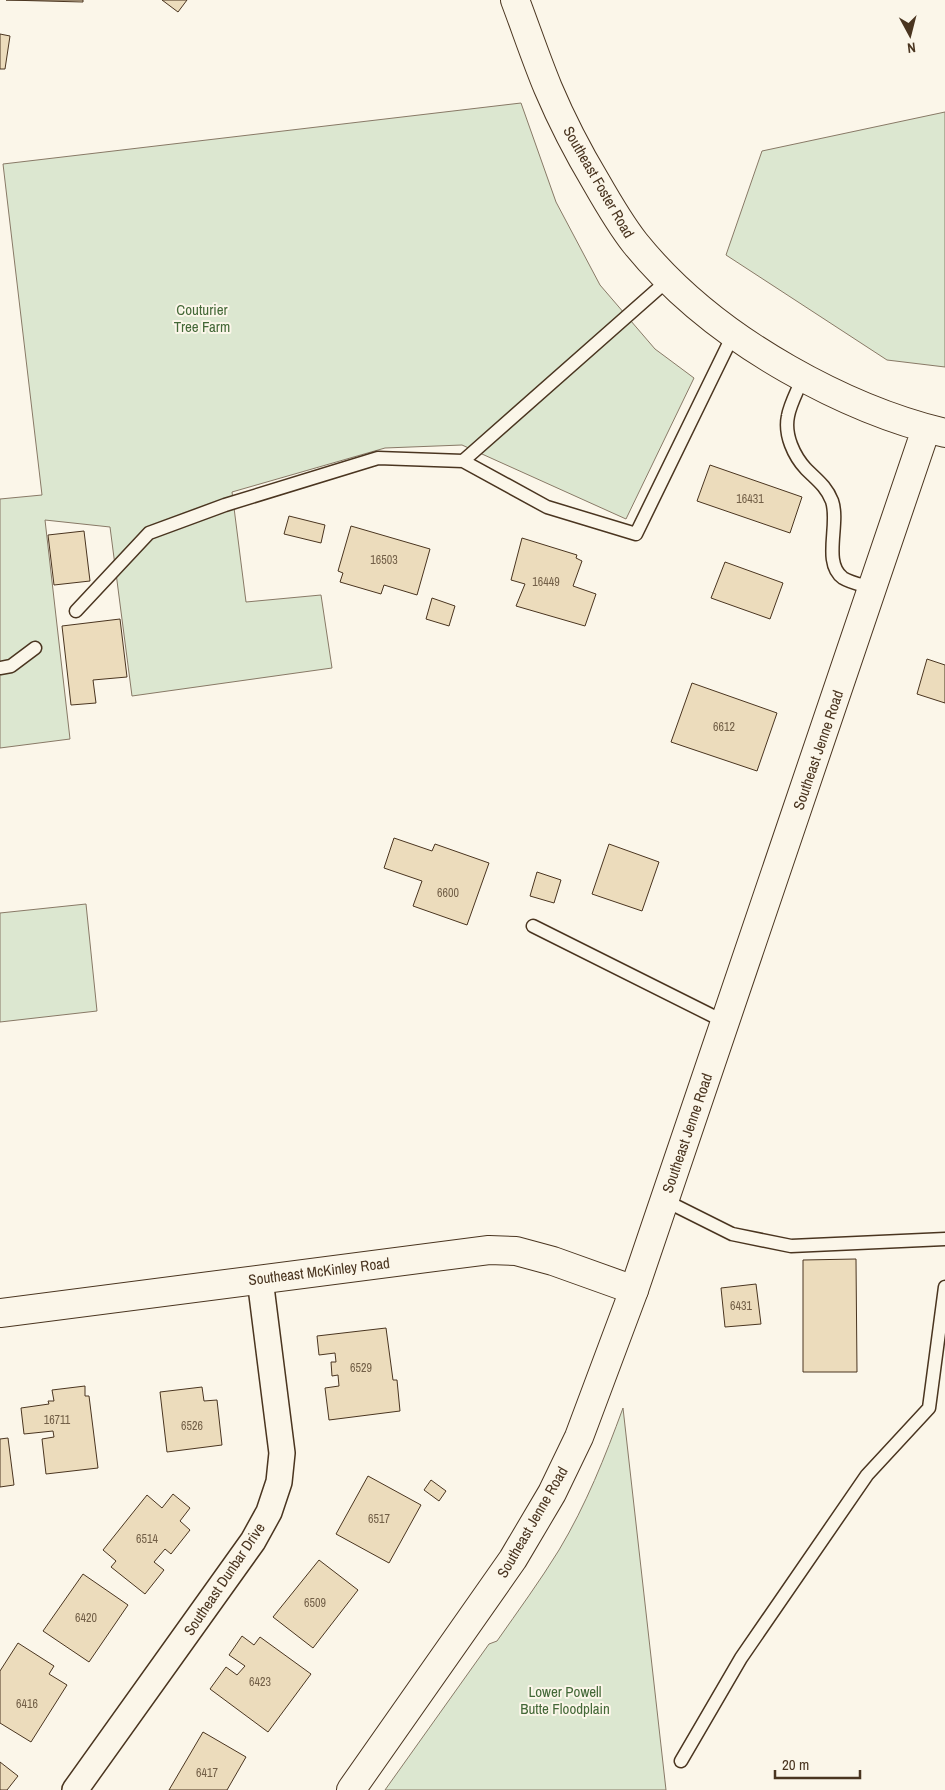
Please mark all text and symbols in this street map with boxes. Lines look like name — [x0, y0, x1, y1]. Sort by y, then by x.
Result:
north arrow — [885, 10, 935, 60]
text: N — [906, 38, 917, 57]
street label: Southeast Foster Road — [558, 122, 640, 242]
park label: Couturier Tree Farm — [174, 299, 230, 337]
house number: 16431 — [736, 491, 764, 507]
house number: 16503 — [370, 552, 398, 568]
house number: 16449 — [532, 574, 560, 590]
street label: Southeast Jenne Road — [788, 687, 848, 813]
house number: 6612 — [713, 719, 735, 735]
house number: 6600 — [437, 885, 459, 901]
street label: Southeast Jenne Road — [657, 1070, 717, 1196]
street label: Southeast McKinley Road — [247, 1252, 391, 1290]
house number: 6431 — [730, 1298, 752, 1314]
house number: 6529 — [350, 1360, 372, 1376]
house number: 16711 — [44, 1412, 71, 1428]
house number: 6526 — [181, 1418, 203, 1434]
street label: Southeast Jenne Road — [492, 1463, 572, 1581]
house number: 6517 — [368, 1511, 390, 1527]
street label: Southeast Dunbar Drive — [178, 1518, 270, 1640]
house number: 6514 — [136, 1531, 158, 1547]
house number: 6509 — [304, 1595, 326, 1611]
house number: 6420 — [75, 1610, 97, 1626]
house number: 6423 — [249, 1674, 271, 1690]
park label: Lower Powell Butte Floodplain — [520, 1681, 610, 1719]
house number: 6416 — [16, 1696, 38, 1712]
scale bar — [775, 1748, 860, 1780]
text: 20 m — [782, 1754, 809, 1775]
house number: 6417 — [196, 1765, 218, 1781]

